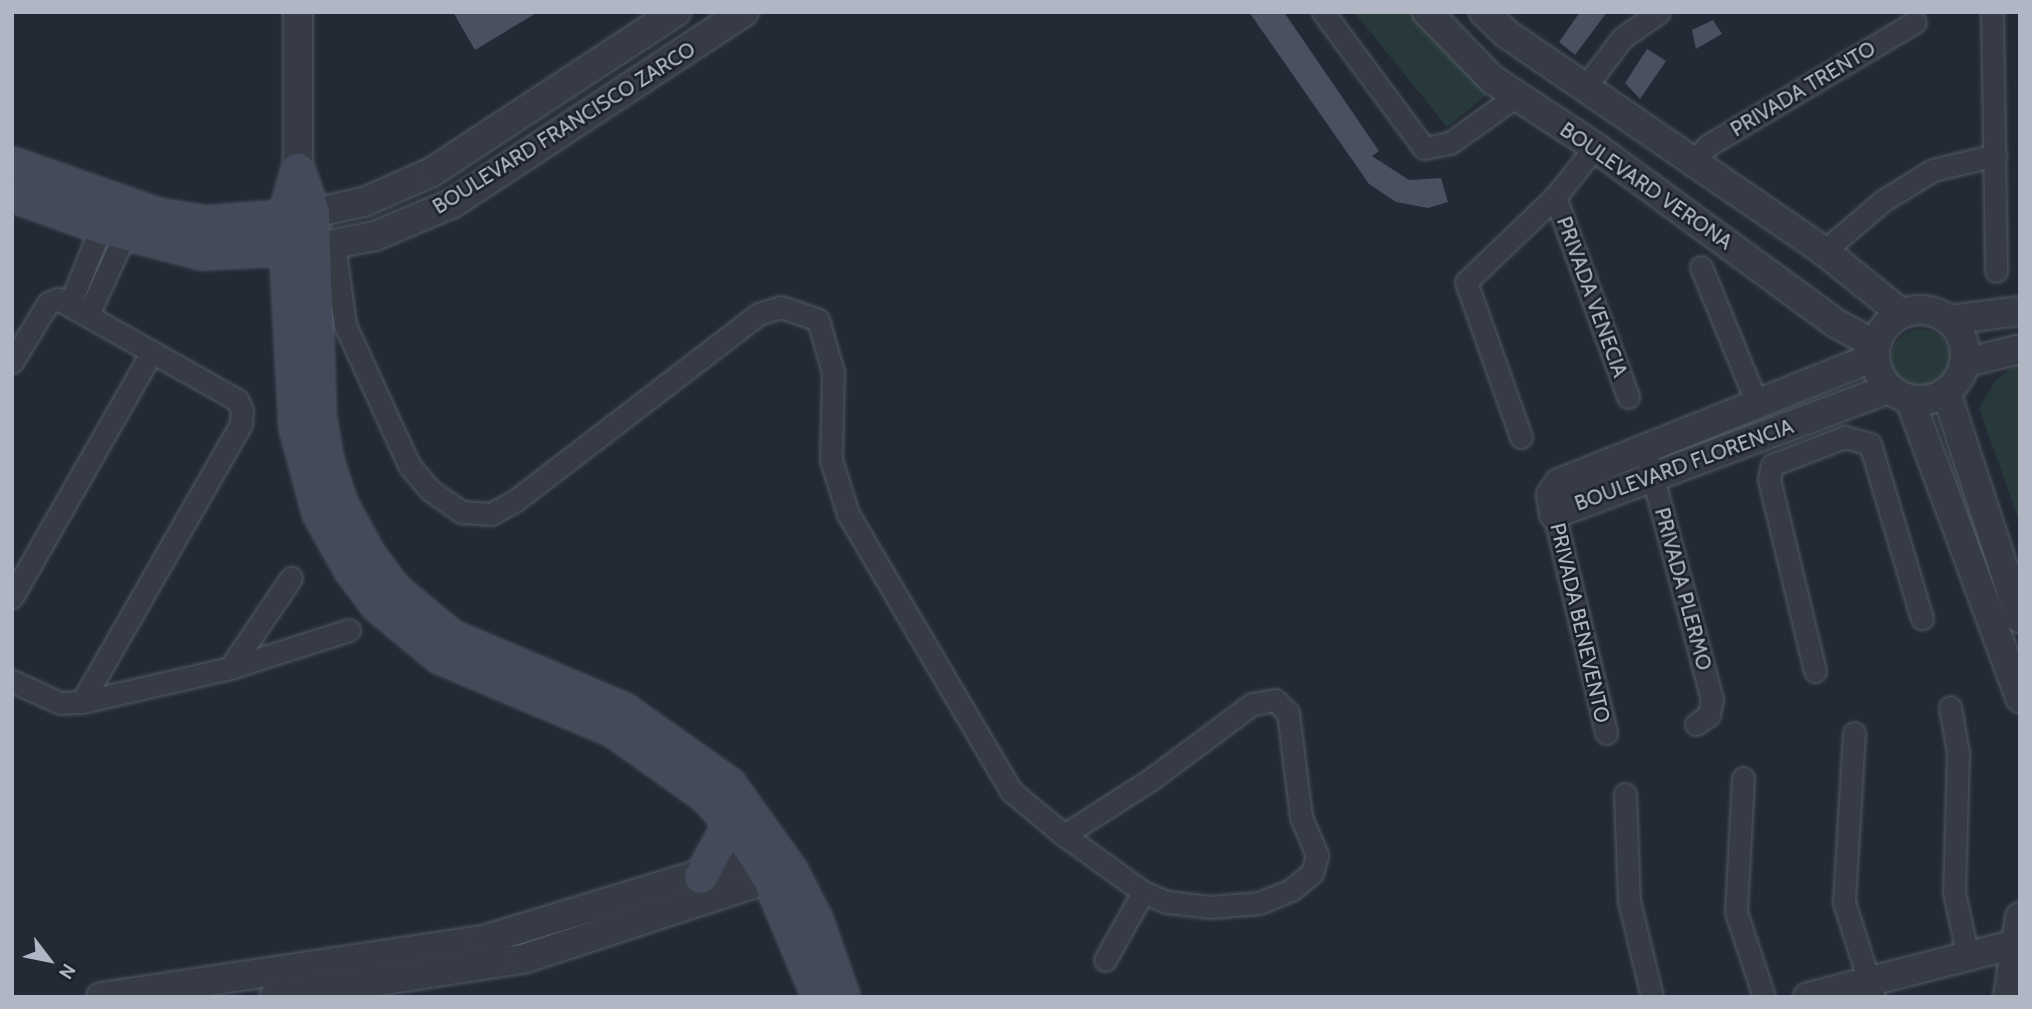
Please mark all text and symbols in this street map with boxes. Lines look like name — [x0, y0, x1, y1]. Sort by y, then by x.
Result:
street label: PRIVADA TRENTO — [1726, 36, 1880, 142]
street label: BOULEVARD FRANCISCO ZARCO — [428, 37, 700, 219]
street label: BOULEVARD VERONA — [1555, 117, 1737, 255]
street label: PRIVADA VENECIA — [1551, 213, 1633, 381]
street label: BOULEVARD FLORENCIA — [1571, 414, 1797, 516]
street label: PRIVADA PLERMO — [1649, 505, 1717, 673]
street label: PRIVADA BENEVENTO — [1545, 521, 1615, 725]
north arrow — [14, 925, 84, 995]
text: N — [54, 960, 81, 983]

